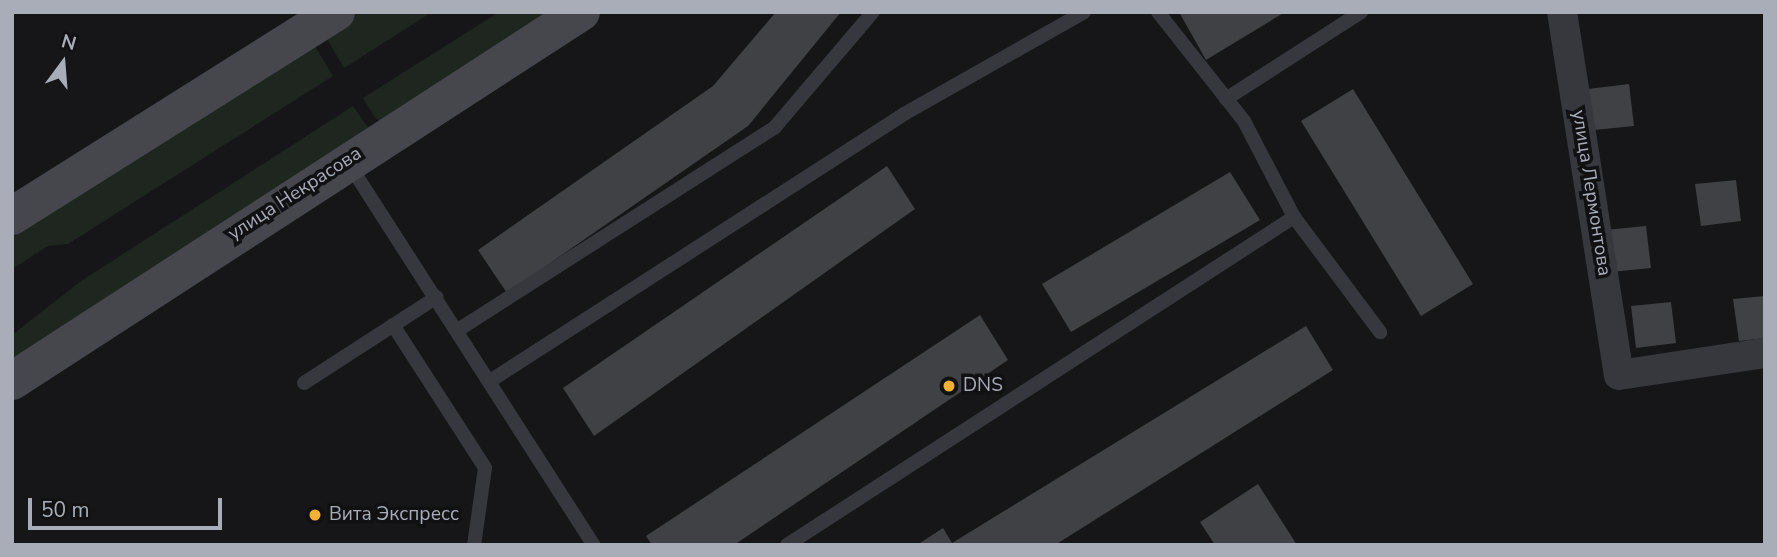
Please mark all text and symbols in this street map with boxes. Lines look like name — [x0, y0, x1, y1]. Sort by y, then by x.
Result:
north arrow — [28, 28, 98, 98]
text: N — [58, 28, 79, 57]
street label: улица Лермонтова — [1567, 108, 1615, 278]
street label: улица Некрасова — [224, 142, 366, 246]
place label: DNS — [963, 375, 1003, 397]
marker: DNS — [941, 378, 957, 394]
scale bar — [32, 484, 226, 528]
text: 50 m — [41, 496, 90, 524]
place label: Вита Экспресс — [329, 504, 459, 526]
marker: Вита Экспресс — [307, 507, 323, 523]

